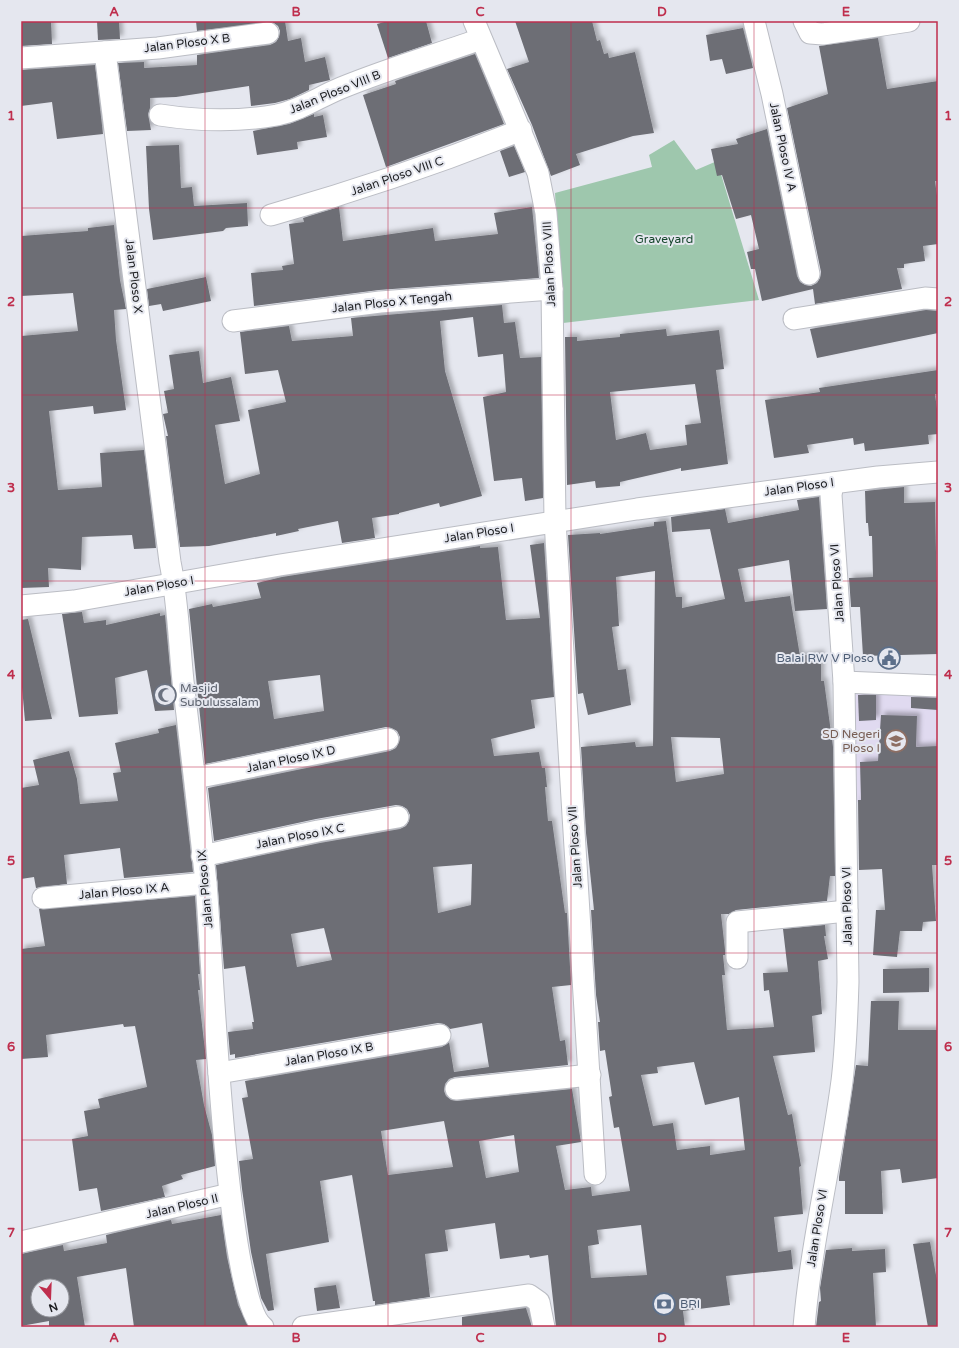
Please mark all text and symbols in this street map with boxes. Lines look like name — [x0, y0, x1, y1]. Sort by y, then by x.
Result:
text: A — [109, 4, 119, 20]
text: B — [291, 4, 301, 20]
text: C — [475, 4, 485, 20]
text: D — [657, 4, 667, 20]
text: E — [842, 4, 850, 20]
street label: Jalan Ploso X B — [143, 31, 231, 55]
street label: Jalan Ploso VIII B — [287, 67, 383, 117]
street label: Jalan Ploso IV A — [767, 101, 799, 193]
text: 1 — [7, 108, 15, 124]
text: 1 — [944, 108, 952, 124]
street label: Jalan Ploso VIII C — [349, 154, 445, 198]
street label: Jalan Ploso VIII — [540, 221, 558, 307]
park label: Graveyard — [635, 232, 693, 246]
street label: Jalan Ploso X — [122, 238, 146, 314]
street label: Jalan Ploso X Tengah — [331, 289, 453, 315]
text: 2 — [7, 294, 15, 310]
text: 2 — [944, 294, 952, 310]
street label: Jalan Ploso I — [763, 475, 835, 499]
text: 3 — [7, 480, 15, 496]
text: 3 — [944, 480, 952, 496]
street label: Jalan Ploso I — [443, 521, 515, 545]
street label: Jalan Ploso VI — [827, 543, 847, 623]
street label: Jalan Ploso I — [123, 573, 195, 599]
public building icon: Balai RW V Ploso — [876, 645, 902, 671]
place label: Balai RW V Ploso — [777, 651, 874, 665]
text: 4 — [7, 667, 16, 683]
text: 4 — [944, 667, 953, 683]
place label: Masjid Subulussalam — [180, 681, 259, 709]
mosque icon: Masjid Subulussalam — [152, 682, 178, 708]
place label: SD Negeri Ploso I — [822, 727, 880, 755]
school or university icon: SD Negeri Ploso I — [883, 728, 909, 754]
street label: Jalan Ploso IX D — [245, 743, 337, 775]
street label: Jalan Ploso VII — [565, 806, 585, 888]
street label: Jalan Ploso IX C — [255, 821, 345, 851]
street label: Jalan Ploso IX — [195, 849, 215, 929]
text: 5 — [7, 853, 15, 869]
text: 5 — [944, 853, 952, 869]
street label: Jalan Ploso VI — [839, 867, 855, 945]
street label: Jalan Ploso IX A — [78, 880, 170, 902]
text: 6 — [7, 1039, 15, 1055]
street label: Jalan Ploso IX B — [284, 1039, 374, 1069]
text: 6 — [944, 1039, 952, 1055]
street label: Jalan Ploso VI — [804, 1188, 830, 1268]
street label: Jalan Ploso II — [144, 1191, 220, 1221]
text: 7 — [7, 1225, 15, 1241]
text: 7 — [944, 1225, 952, 1241]
north arrow — [30, 1278, 70, 1318]
bank icon: BRI — [651, 1291, 677, 1317]
place label: BRI — [680, 1297, 700, 1311]
text: N — [47, 1299, 59, 1315]
text: A — [109, 1330, 119, 1346]
text: B — [291, 1330, 301, 1346]
text: C — [475, 1330, 485, 1346]
text: D — [657, 1330, 667, 1346]
text: E — [842, 1330, 850, 1346]

